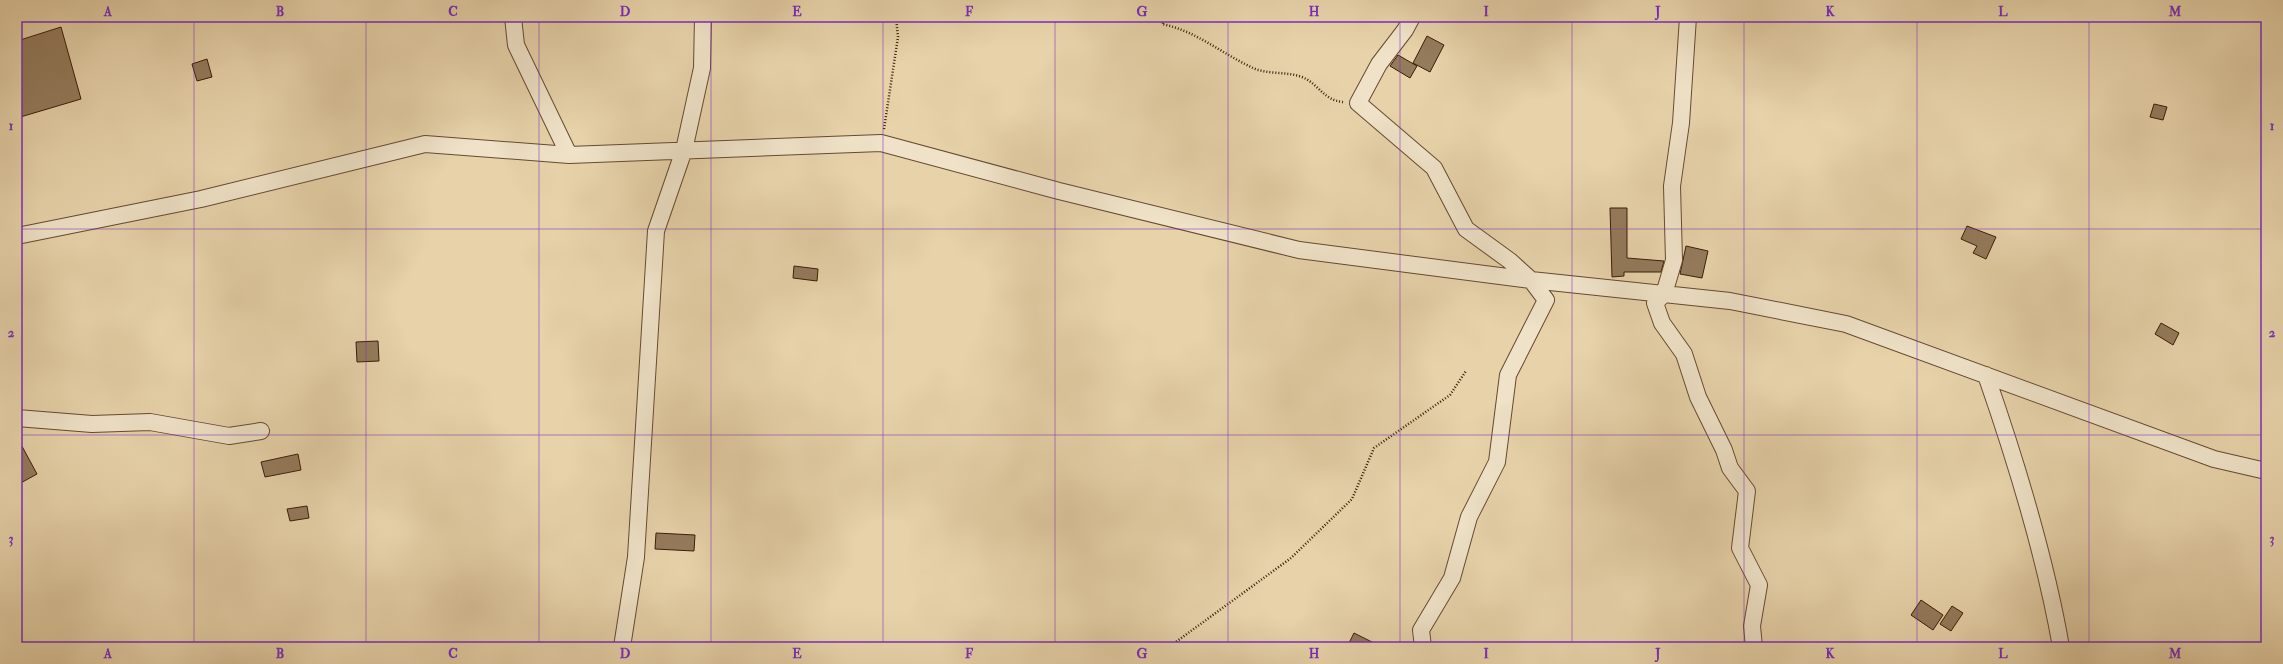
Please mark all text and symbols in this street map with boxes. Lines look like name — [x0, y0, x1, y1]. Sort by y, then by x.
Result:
text: A — [103, 4, 113, 20]
text: B — [276, 4, 284, 20]
text: C — [448, 4, 458, 20]
text: D — [620, 4, 631, 20]
text: E — [792, 4, 802, 20]
text: F — [965, 4, 974, 20]
text: G — [1137, 4, 1148, 20]
text: H — [1309, 4, 1320, 20]
text: I — [1483, 4, 1489, 20]
text: J — [1654, 4, 1661, 21]
text: K — [1825, 4, 1835, 20]
text: L — [1998, 4, 2008, 20]
text: M — [2168, 4, 2182, 20]
text: 1 — [9, 118, 14, 134]
text: 1 — [2270, 118, 2275, 134]
text: 2 — [8, 325, 15, 341]
text: 2 — [2269, 325, 2276, 341]
text: 3 — [9, 531, 14, 547]
text: 3 — [2270, 531, 2275, 547]
text: A — [103, 646, 113, 662]
text: B — [276, 646, 284, 662]
text: C — [448, 646, 458, 662]
text: D — [620, 646, 631, 662]
text: E — [792, 646, 802, 662]
text: F — [965, 646, 974, 662]
text: G — [1137, 646, 1148, 662]
text: H — [1309, 646, 1320, 662]
text: I — [1483, 646, 1489, 662]
text: J — [1654, 646, 1661, 663]
text: K — [1825, 646, 1835, 662]
text: L — [1998, 646, 2008, 662]
text: M — [2168, 646, 2182, 662]

